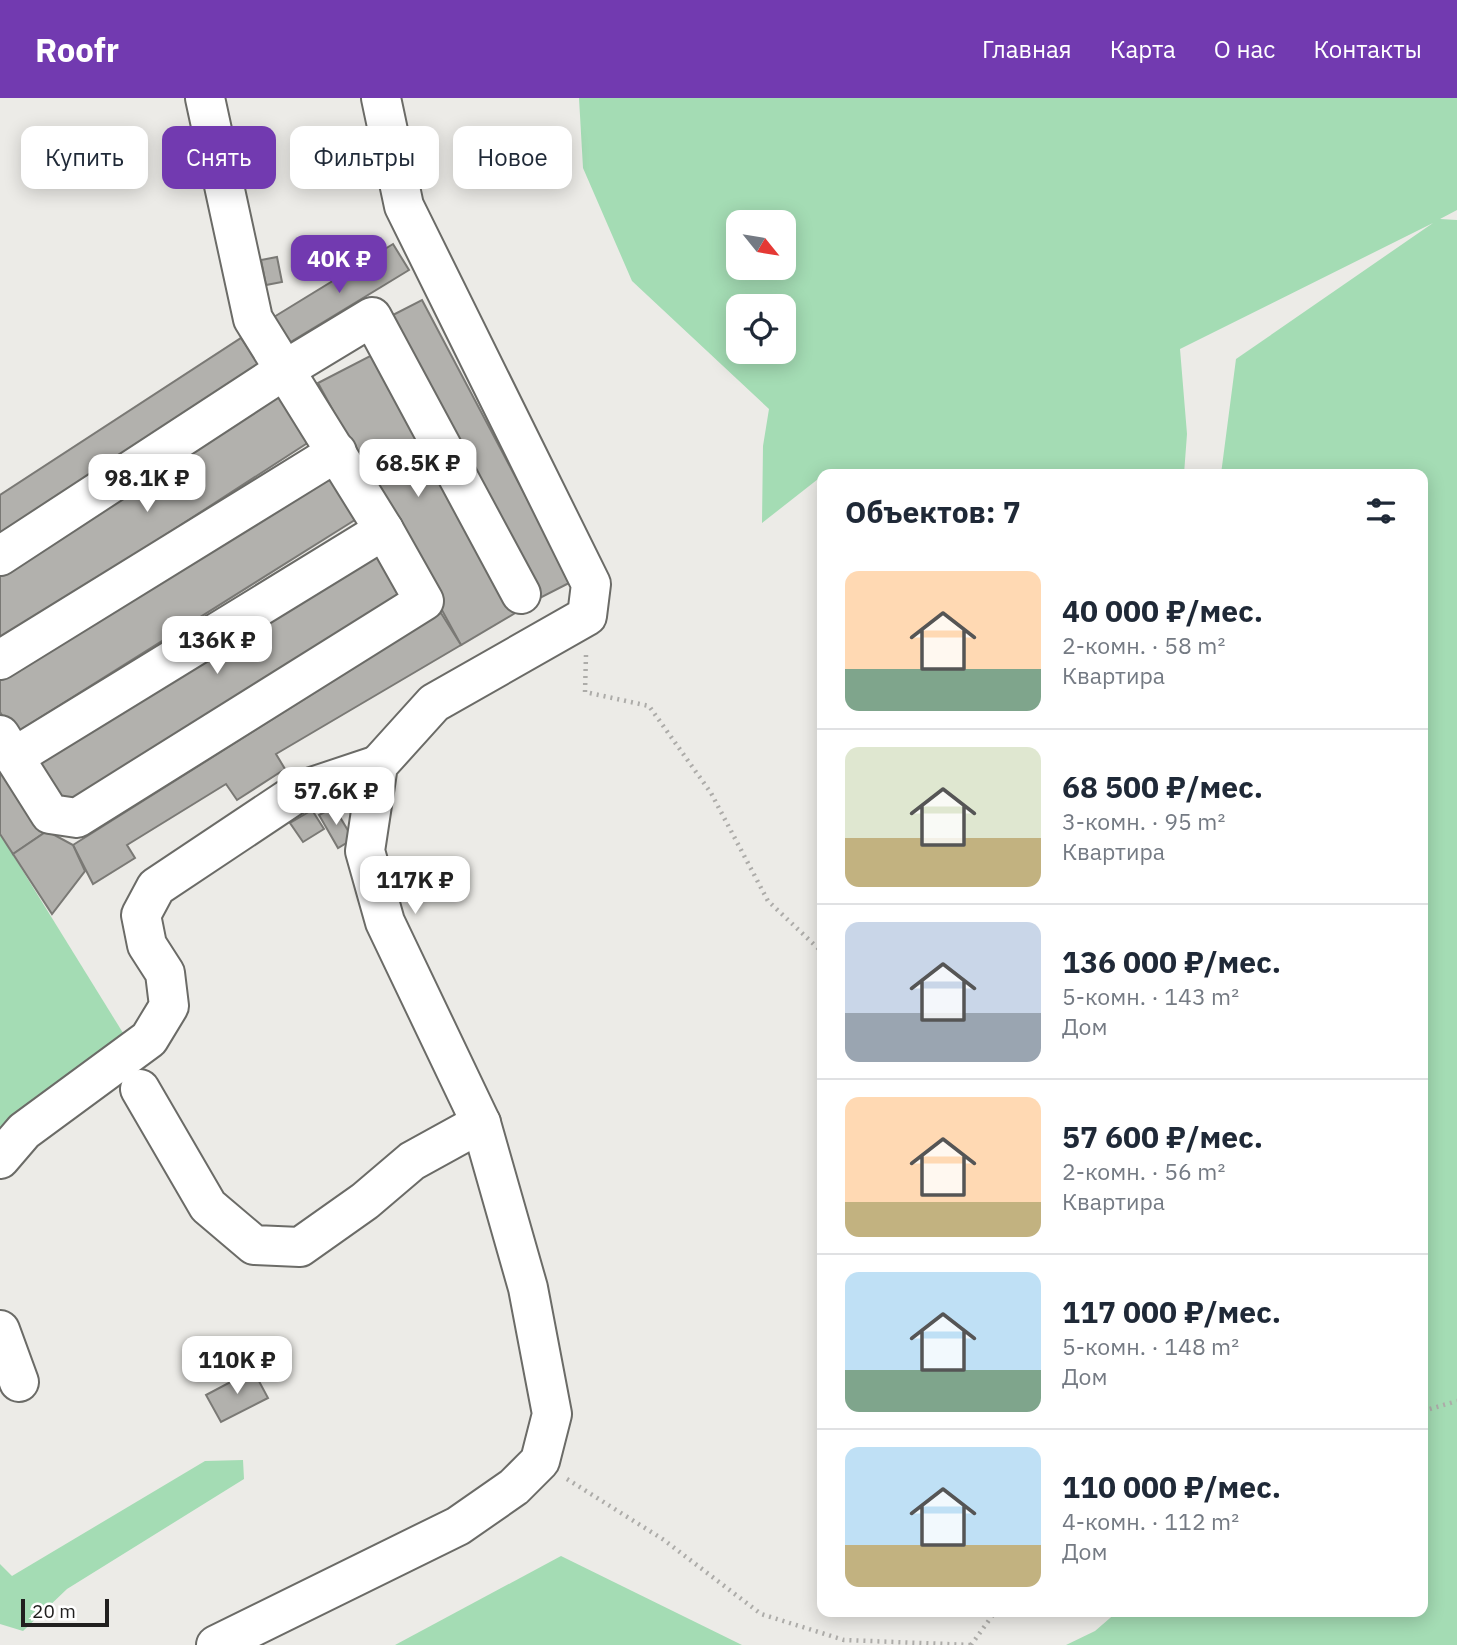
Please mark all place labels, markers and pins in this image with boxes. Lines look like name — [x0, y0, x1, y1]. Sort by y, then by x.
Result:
pin: 40K ₽ — [290, 236, 388, 295]
pin: 68.5K ₽ — [353, 440, 483, 499]
pin: 98.1K ₽ — [82, 454, 212, 514]
pin: 136K ₽ — [160, 616, 274, 676]
pin: 57.6K ₽ — [271, 768, 401, 827]
pin: 117K ₽ — [358, 856, 472, 916]
pin: 110K ₽ — [180, 1336, 294, 1396]

